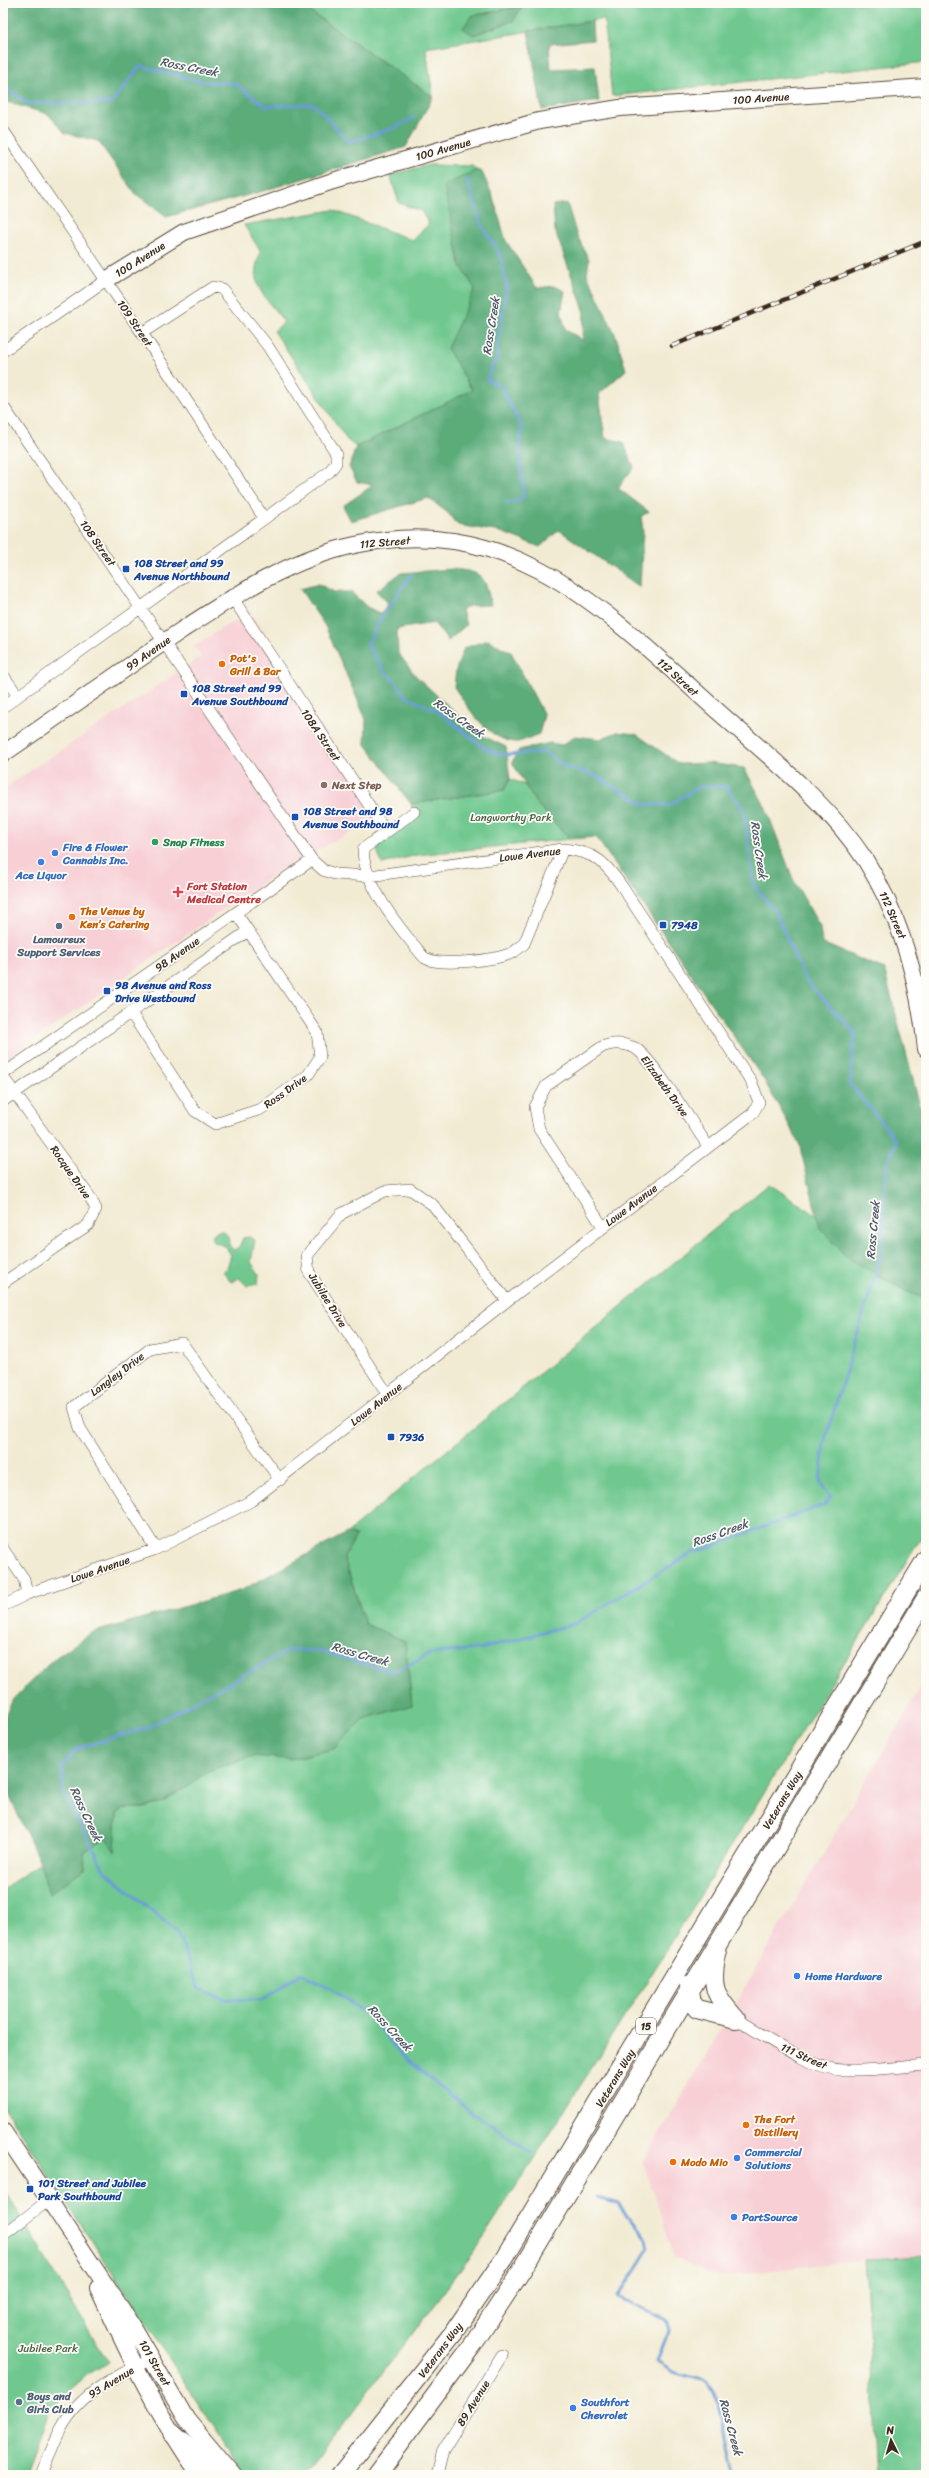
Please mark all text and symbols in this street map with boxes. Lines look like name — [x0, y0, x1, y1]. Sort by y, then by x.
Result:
water label: Ross Creek — [158, 51, 221, 84]
street label: 100 Avenue — [732, 87, 791, 110]
street label: 100 Avenue — [413, 132, 474, 166]
street label: 100 Avenue — [111, 236, 170, 282]
water label: Ross Creek — [476, 294, 507, 357]
street label: 109 Street — [112, 296, 158, 351]
street label: 108 Street — [75, 516, 121, 571]
street label: 112 Street — [359, 531, 412, 554]
place label: 108 Street and 99 Avenue Northbound — [133, 554, 231, 586]
marker: 108 Street and 99 Avenue Northbound — [121, 564, 131, 574]
street label: 99 Avenue — [122, 630, 175, 676]
place label: Pot's Grill & Bar — [229, 649, 282, 681]
street label: 112 Street — [652, 653, 703, 702]
marker: Pot's Grill & Bar — [217, 659, 227, 669]
place label: 108 Street and 99 Avenue Southbound — [191, 679, 289, 711]
marker: 108 Street and 99 Avenue Southbound — [179, 689, 189, 699]
water label: Ross Creek — [429, 692, 491, 745]
street label: 108A Street — [296, 705, 346, 766]
place label: Next Step — [331, 776, 382, 795]
marker: Next Step — [319, 780, 329, 790]
place label: 108 Street and 98 Avenue Southbound — [302, 802, 400, 834]
park label: Langworthy Park — [470, 808, 552, 827]
marker: 108 Street and 98 Avenue Southbound — [290, 812, 300, 822]
water label: Ross Creek — [744, 820, 774, 882]
place label: Snap Fitness — [162, 833, 225, 852]
marker: Snap Fitness — [150, 837, 160, 847]
place label: Fire & Flower Cannabis Inc. — [62, 838, 129, 870]
street label: Lowe Avenue — [498, 841, 562, 868]
marker: Fire & Flower Cannabis Inc. — [50, 848, 60, 858]
marker: Ace LIquor — [36, 857, 46, 867]
place label: Ace LIquor — [15, 866, 68, 885]
place label: Fort Station Medical Centre — [186, 877, 261, 909]
marker: Fort Station Medical Centre — [172, 886, 184, 898]
street label: 112 Street — [874, 888, 912, 943]
place label: The Venue by Ken’s Catering — [79, 902, 150, 934]
marker: The Venue by Ken’s Catering — [67, 912, 77, 922]
place label: 7948 — [671, 916, 698, 935]
marker: 7948 — [658, 920, 668, 930]
marker: Lamoureux Support Services — [54, 921, 64, 931]
place label: Lamoureux Support Services — [16, 930, 102, 962]
street label: 98 Avenue — [151, 931, 204, 977]
place label: 98 Avenue and Ross Drive Westbound — [115, 976, 212, 1008]
marker: 98 Avenue and Ross Drive Westbound — [102, 986, 112, 996]
street label: Elizabeth Drive — [636, 1051, 694, 1121]
street label: Ross Drive — [260, 1069, 312, 1114]
street label: Rocque Drive — [45, 1141, 96, 1203]
street label: Lowe Avenue — [601, 1179, 662, 1232]
water label: Ross Creek — [860, 1198, 887, 1260]
street label: Jubilee Drive — [303, 1268, 352, 1332]
street label: Langley Drive — [86, 1347, 149, 1401]
street label: Lowe Avenue — [346, 1378, 407, 1431]
place label: 7936 — [399, 1428, 424, 1447]
marker: 7936 — [386, 1432, 396, 1442]
water label: Ross Creek — [689, 1512, 753, 1553]
street label: Lowe Avenue — [68, 1550, 133, 1589]
water label: Ross Creek — [329, 1635, 393, 1673]
street label: Veterans Way — [757, 1767, 808, 1833]
water label: Ross Creek — [64, 1783, 109, 1847]
place label: Home Hardware — [804, 1967, 883, 1986]
marker: Home Hardware — [792, 1971, 802, 1981]
water label: Ross Creek — [362, 1999, 419, 2058]
road number: 15 — [636, 2018, 656, 2034]
street label: 111 Street — [778, 2038, 831, 2075]
street label: Veterans Way — [590, 2045, 641, 2111]
place label: The Fort Distillery — [754, 2110, 799, 2142]
marker: The Fort Distillery — [741, 2120, 751, 2130]
place label: Commercial Solutions — [744, 2143, 803, 2175]
place label: Modo Mio — [680, 2153, 728, 2172]
marker: Commercial Solutions — [732, 2153, 742, 2163]
marker: Modo Mio — [668, 2157, 678, 2167]
place label: 101 Street and Jubilee Park Southbound — [38, 2174, 147, 2206]
marker: 101 Street and Jubilee Park Southbound — [25, 2184, 35, 2194]
place label: PartSource — [742, 2208, 798, 2227]
marker: PartSource — [729, 2212, 739, 2222]
street label: Veterans Way — [413, 2318, 468, 2382]
street label: 101 Street — [134, 2336, 176, 2391]
park label: Jubilee Park — [17, 2339, 78, 2358]
street label: 93 Avenue — [85, 2361, 139, 2404]
street label: 89 Avenue — [452, 2376, 495, 2430]
place label: Boys and Girls Club — [26, 2387, 74, 2419]
place label: Southfort Chevrolet — [580, 2393, 630, 2425]
water label: Ross Creek — [713, 2396, 750, 2460]
marker: Boys and Girls Club — [14, 2397, 24, 2407]
marker: Southfort Chevrolet — [568, 2403, 578, 2413]
north arrow — [871, 2420, 911, 2460]
text: N — [885, 2421, 895, 2440]

